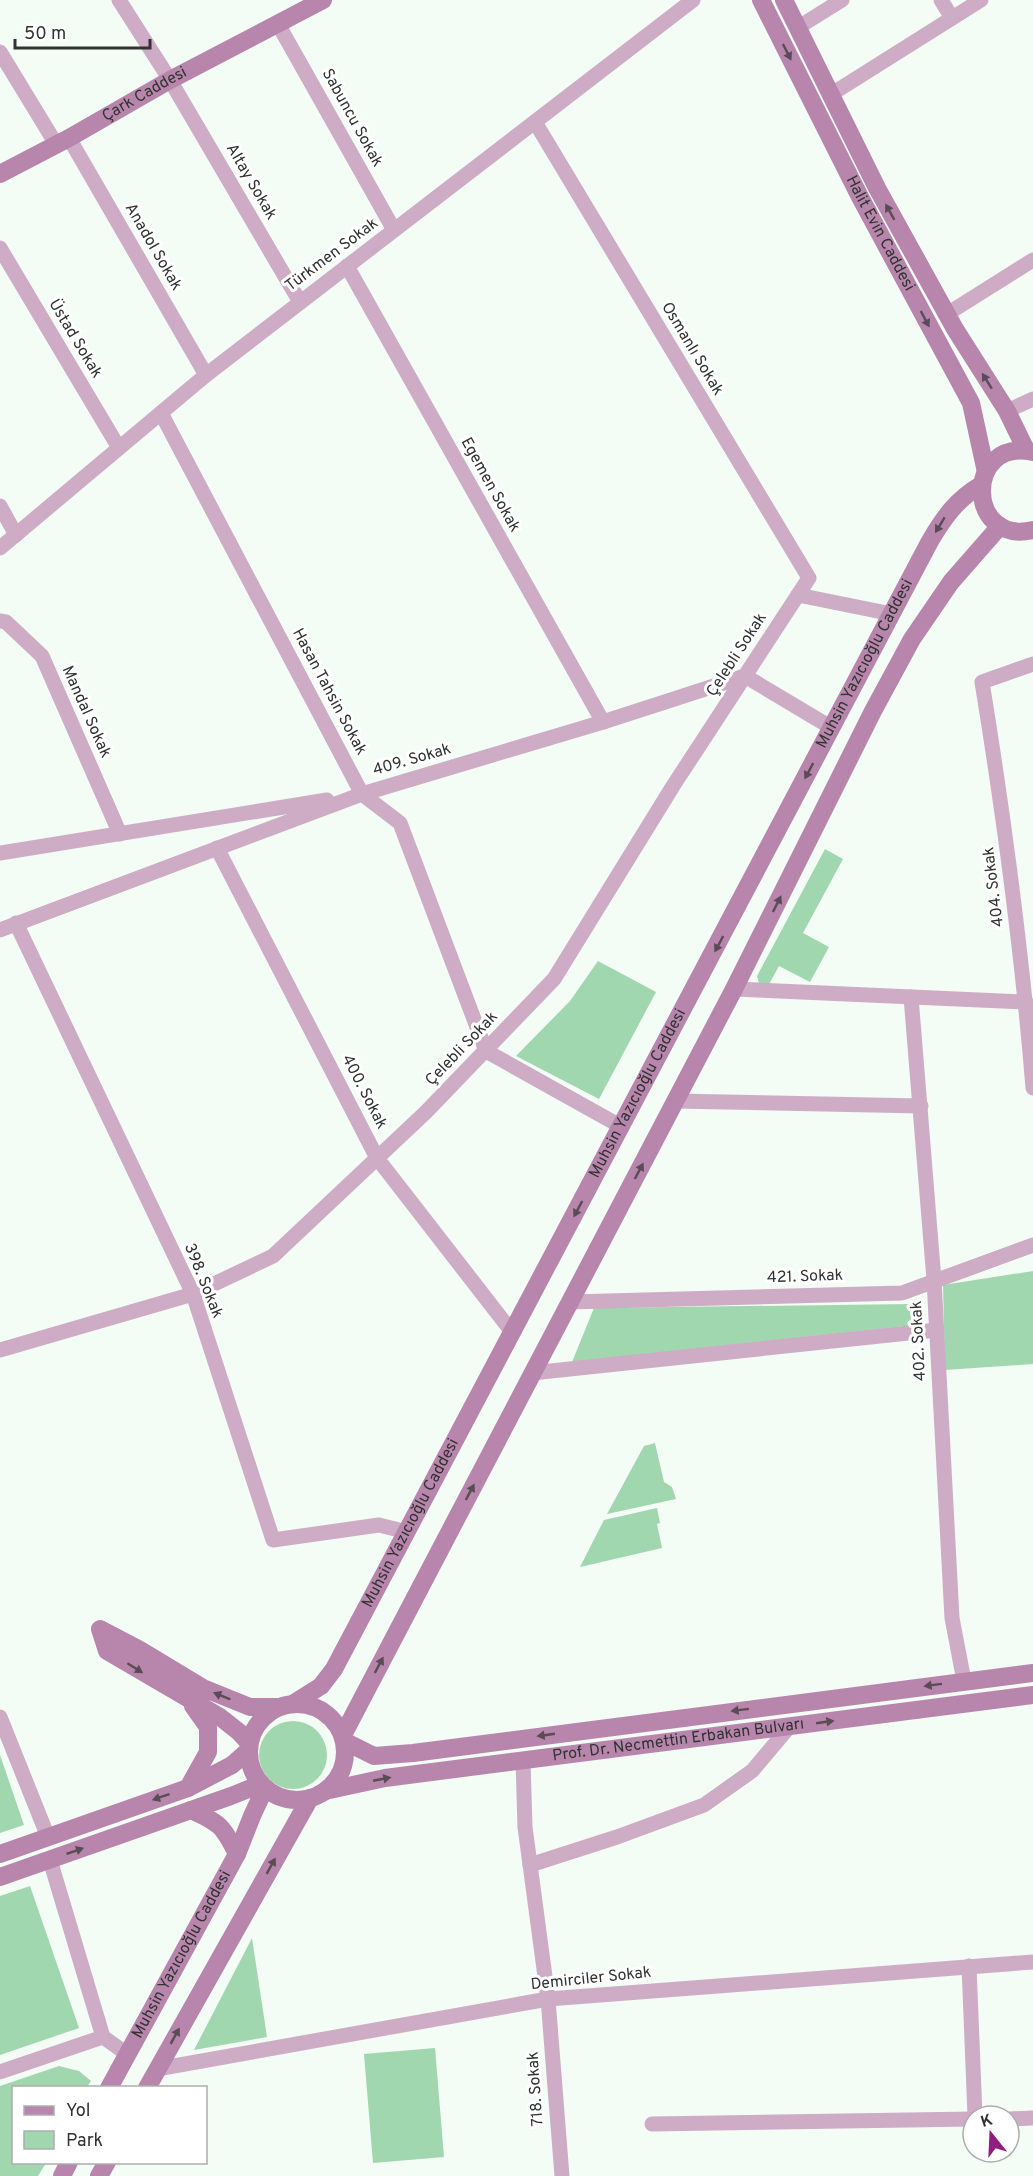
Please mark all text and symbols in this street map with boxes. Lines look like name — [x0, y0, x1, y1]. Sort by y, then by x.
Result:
scale bar — [15, 12, 150, 50]
text: 50 m — [24, 23, 66, 46]
one-way arrow — [782, 44, 792, 61]
street label: Çark Caddesi — [99, 63, 191, 127]
street label: Sabuncu Sokak — [317, 65, 387, 171]
street label: Altay Sokak — [221, 140, 281, 224]
street label: Halit Evin Caddesi — [841, 172, 919, 295]
street label: Anadol Sokak — [120, 200, 186, 294]
one-way arrow — [885, 203, 895, 220]
street label: Türkmen Sokak — [282, 214, 382, 296]
street label: Üstad Sokak — [44, 295, 108, 382]
street label: Osmanlı Sokak — [656, 299, 728, 399]
one-way arrow — [920, 310, 930, 327]
one-way arrow — [982, 373, 993, 389]
street label: Egemen Sokak — [456, 434, 524, 536]
one-way arrow — [934, 516, 945, 533]
street label: Muhsin Yazıcıoğlu Caddesi — [812, 576, 918, 752]
street label: Çelebli Sokak — [702, 609, 772, 701]
street label: Hasan Tahsin Sokak — [287, 625, 371, 759]
street label: Mandal Sokak — [57, 663, 115, 761]
street label: 409. Sokak — [371, 739, 453, 781]
one-way arrow — [805, 763, 814, 780]
street label: 404. Sokak — [979, 846, 1009, 928]
one-way arrow — [772, 896, 781, 913]
one-way arrow — [714, 936, 724, 953]
street label: Muhsin Yazıcıoğlu Caddesi — [585, 1006, 691, 1182]
street label: Çelebli Sokak — [421, 1007, 503, 1091]
street label: 400. Sokak — [337, 1051, 391, 1133]
one-way arrow — [634, 1162, 644, 1179]
one-way arrow — [573, 1201, 583, 1218]
street label: 398. Sokak — [179, 1241, 227, 1321]
street label: 421. Sokak — [767, 1266, 843, 1288]
street label: 402. Sokak — [907, 1300, 931, 1382]
street label: Muhsin Yazıcıoğlu Caddesi — [358, 1435, 464, 1611]
one-way arrow — [465, 1484, 475, 1501]
one-way arrow — [374, 1656, 384, 1673]
one-way arrow — [127, 1663, 143, 1674]
one-way arrow — [924, 1681, 943, 1690]
one-way arrow — [213, 1691, 231, 1700]
one-way arrow — [730, 1705, 749, 1715]
street label: Prof. Dr. Necmettin Erbakan Bulvarı — [551, 1714, 805, 1766]
one-way arrow — [816, 1717, 835, 1726]
one-way arrow — [537, 1730, 556, 1739]
one-way arrow — [372, 1774, 391, 1783]
one-way arrow — [152, 1793, 170, 1803]
one-way arrow — [66, 1845, 84, 1855]
one-way arrow — [266, 1858, 276, 1875]
street label: Muhsin Yazıcıoğlu Caddesi — [128, 1867, 236, 2042]
street label: Demirciler Sokak — [530, 1963, 652, 1995]
one-way arrow — [170, 2027, 180, 2044]
street label: 718. Sokak — [523, 2051, 549, 2127]
legend — [12, 2086, 207, 2164]
text: Yol — [66, 2100, 91, 2123]
north arrow — [961, 2104, 1021, 2164]
text: K — [979, 2110, 995, 2133]
text: Park — [66, 2130, 103, 2153]

